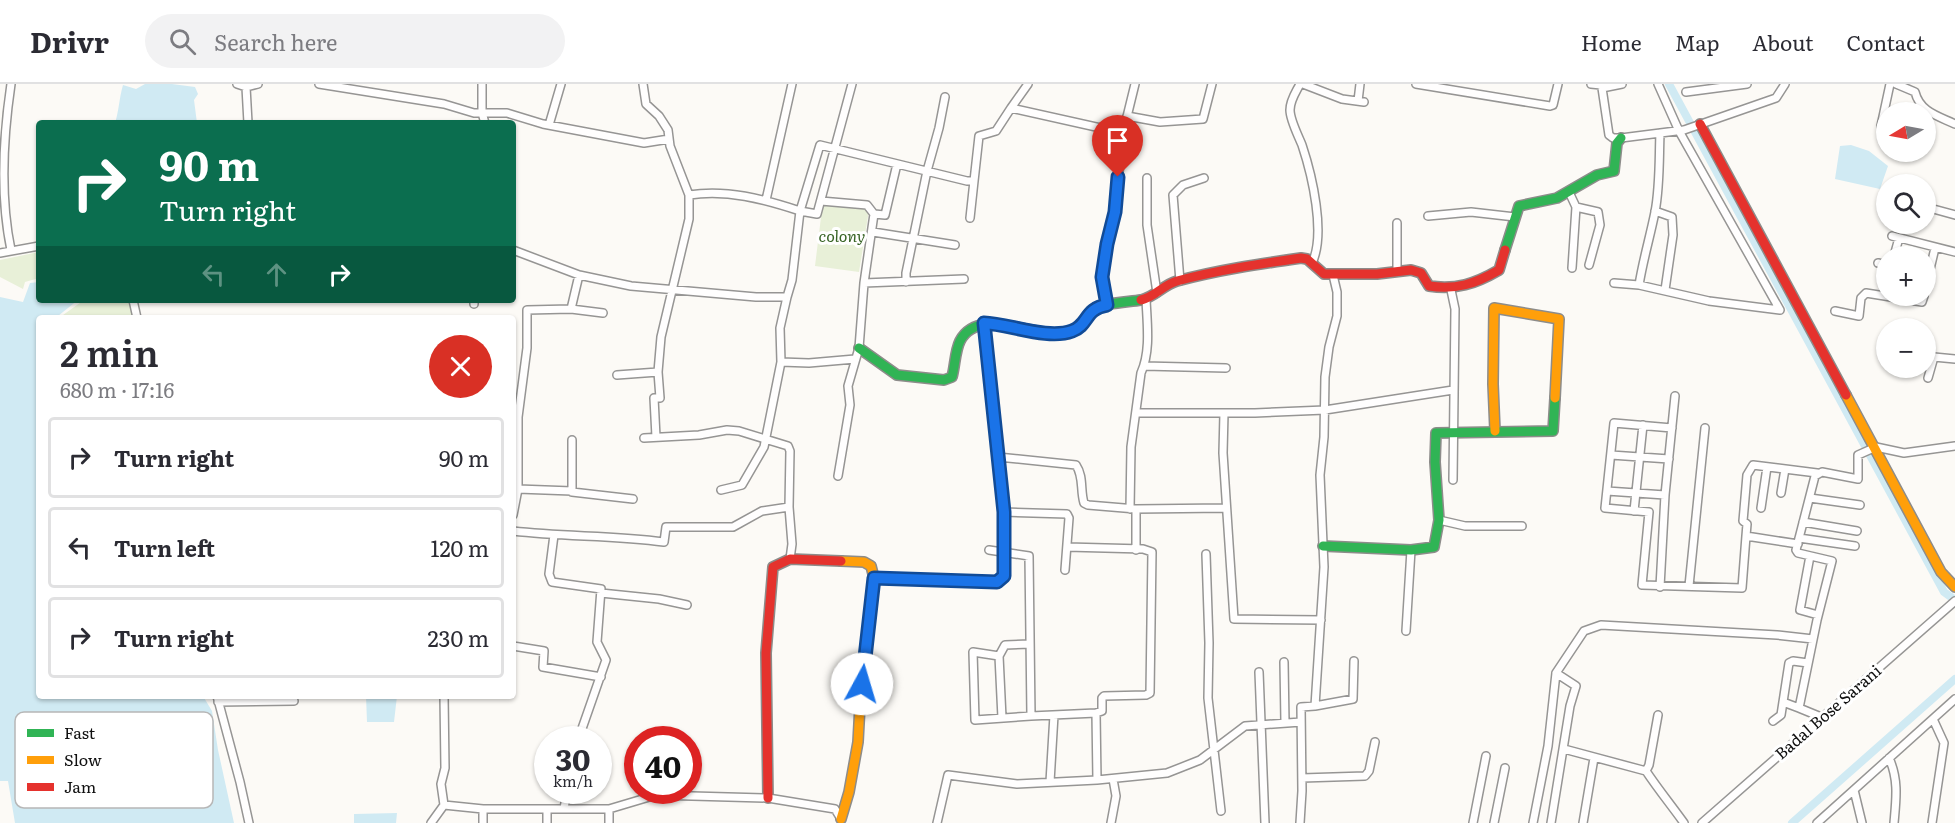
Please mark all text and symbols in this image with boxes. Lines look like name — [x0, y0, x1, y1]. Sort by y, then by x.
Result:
search box — [145, 14, 565, 68]
text: Drivr — [30, 20, 109, 62]
icon: search — [166, 25, 199, 58]
text: Search here — [214, 25, 337, 58]
text: Home — [1581, 26, 1642, 57]
text: Map — [1675, 26, 1719, 57]
text: About — [1752, 26, 1814, 57]
text: Contact — [1847, 26, 1925, 57]
north arrow — [1876, 102, 1936, 162]
map controls — [1876, 102, 1936, 378]
pin — [1092, 115, 1143, 177]
icon: arrive — [1101, 124, 1134, 157]
text: 90 m — [159, 132, 259, 194]
icon: right — [60, 144, 138, 222]
button: search — [1876, 174, 1936, 234]
text: Turn right — [159, 189, 296, 229]
park label: colony — [819, 223, 865, 247]
button: + — [1876, 246, 1936, 306]
icon: left — [197, 258, 230, 291]
icon: ahead — [260, 258, 293, 291]
icon: right — [323, 258, 356, 291]
button: − — [1876, 318, 1936, 378]
text: 2 min — [60, 325, 159, 378]
button: close — [429, 335, 492, 398]
text: 680 m · 17:16 — [60, 374, 174, 404]
icon: right — [63, 441, 96, 474]
text: Turn right — [114, 441, 234, 474]
text: 90 m — [439, 441, 489, 474]
icon: left — [63, 531, 96, 564]
text: Turn left — [114, 531, 215, 564]
text: 120 m — [430, 531, 489, 564]
icon: right — [63, 621, 96, 654]
text: Turn right — [114, 621, 234, 654]
text: 230 m — [427, 621, 489, 654]
position arrow — [830, 652, 894, 716]
street label: Badal Bose Sarani — [1769, 658, 1886, 764]
legend — [15, 712, 213, 808]
text: Fast — [64, 720, 96, 744]
speed limit sign: 40 — [624, 726, 702, 804]
text: 30 — [555, 736, 591, 780]
text: Slow — [64, 747, 102, 771]
text: km/h — [553, 769, 593, 792]
text: Jam — [64, 774, 97, 798]

